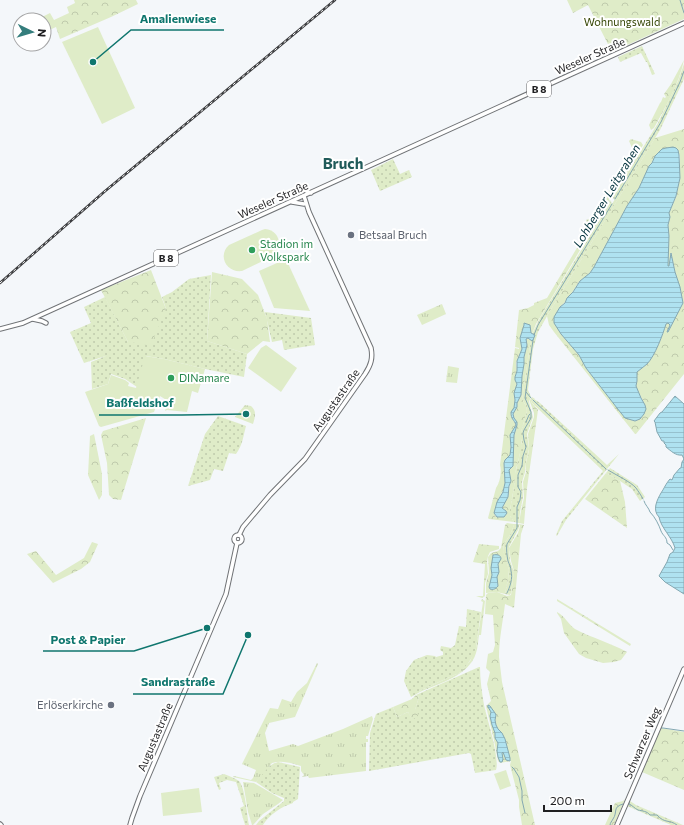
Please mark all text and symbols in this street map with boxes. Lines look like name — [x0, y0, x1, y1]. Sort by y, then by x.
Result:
callout: Amalienwiese — [131, 6, 224, 30]
text: Amalienwiese — [140, 11, 216, 25]
north arrow — [12, 12, 52, 52]
park label: Wohnungswald — [584, 15, 660, 28]
text: N — [36, 28, 49, 38]
street label: Weseler Straße — [553, 34, 627, 77]
road number: B 8 — [527, 81, 551, 97]
water label: Lohberger Leitgraben — [570, 141, 643, 250]
district label: Bruch — [323, 154, 363, 172]
street label: Weseler Straße — [236, 178, 310, 221]
place label: Betsaal Bruch — [359, 228, 427, 241]
marker: Betsaal Bruch — [346, 230, 356, 240]
place label: Stadion im Volkspark — [260, 237, 313, 263]
marker: Stadion im Volkspark — [247, 245, 257, 255]
road number: B 8 — [154, 250, 178, 266]
street label: Augustastraße — [309, 366, 362, 433]
place label: DINamare — [179, 371, 230, 384]
marker: DINamare — [166, 373, 176, 383]
callout: Baßfeldshof — [99, 391, 182, 415]
text: Baßfeldshof — [106, 395, 174, 409]
callout: Post & Papier — [43, 627, 134, 651]
text: Post & Papier — [51, 632, 125, 646]
callout: Sandrastraße — [133, 670, 223, 694]
text: Sandrastraße — [141, 674, 215, 688]
place label: Erlöserkirche — [37, 698, 103, 711]
marker: Erlöserkirche — [106, 700, 116, 710]
street label: Augustastraße — [134, 701, 175, 773]
street label: Schwarzer Weg — [621, 705, 663, 781]
scale bar — [544, 787, 611, 813]
text: 200 m — [550, 793, 585, 807]

